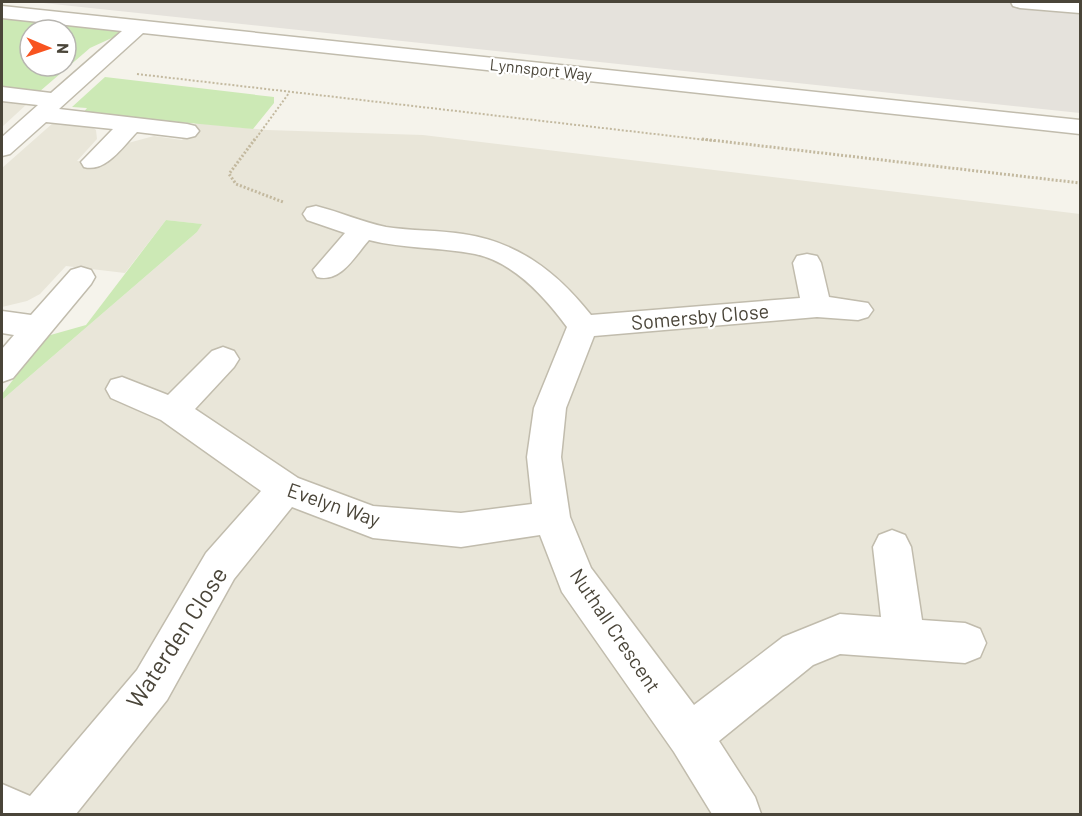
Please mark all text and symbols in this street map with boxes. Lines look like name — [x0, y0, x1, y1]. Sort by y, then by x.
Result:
north arrow — [18, 18, 78, 78]
text: N — [54, 43, 73, 54]
street label: Lynnsport Way — [489, 54, 594, 84]
street label: Somersby Close — [630, 298, 770, 334]
street label: Evelyn Way — [284, 477, 384, 531]
street label: Waterden Close — [119, 561, 233, 713]
street label: Nuthall Crescent — [566, 564, 666, 696]

